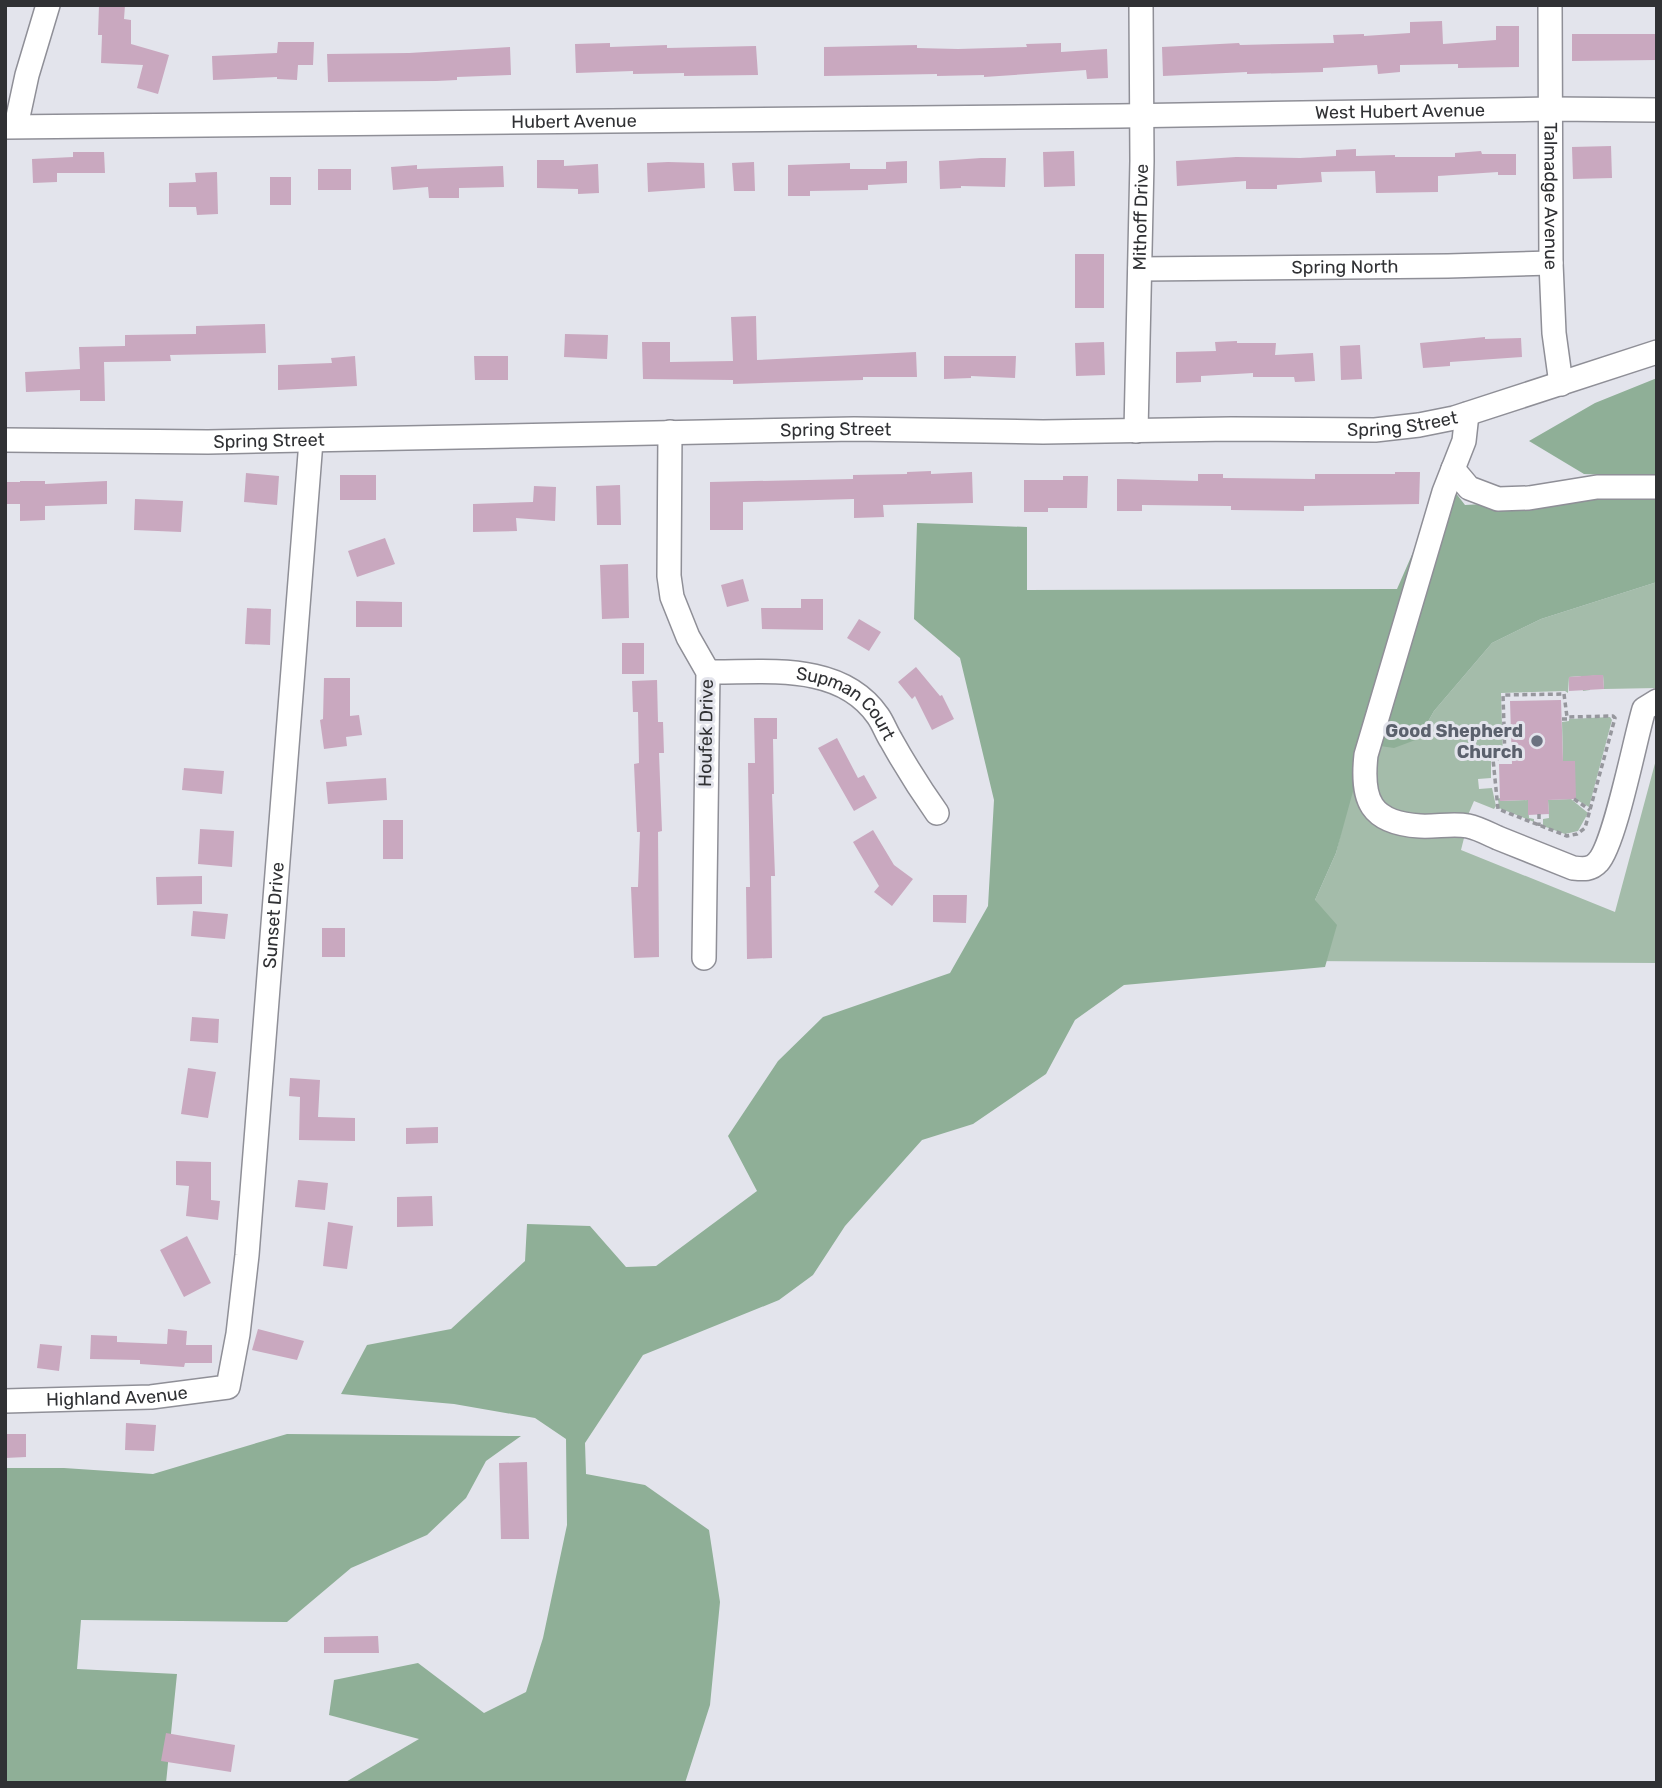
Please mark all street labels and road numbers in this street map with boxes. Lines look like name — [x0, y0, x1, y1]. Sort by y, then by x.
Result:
street label: West Hubert Avenue — [1315, 99, 1485, 124]
street label: Hubert Avenue — [511, 110, 637, 133]
street label: Talmadge Avenue — [1539, 122, 1562, 270]
street label: Mithoff Drive — [1129, 163, 1153, 271]
street label: Spring North — [1291, 255, 1399, 279]
street label: Spring Street — [1347, 407, 1460, 441]
street label: Spring Street — [780, 418, 892, 441]
street label: Spring Street — [213, 429, 325, 453]
street label: Supman Court — [795, 662, 900, 744]
street label: Houfek Drive — [694, 679, 718, 787]
street label: Sunset Drive — [259, 861, 289, 969]
street label: Highland Avenue — [46, 1381, 189, 1411]

